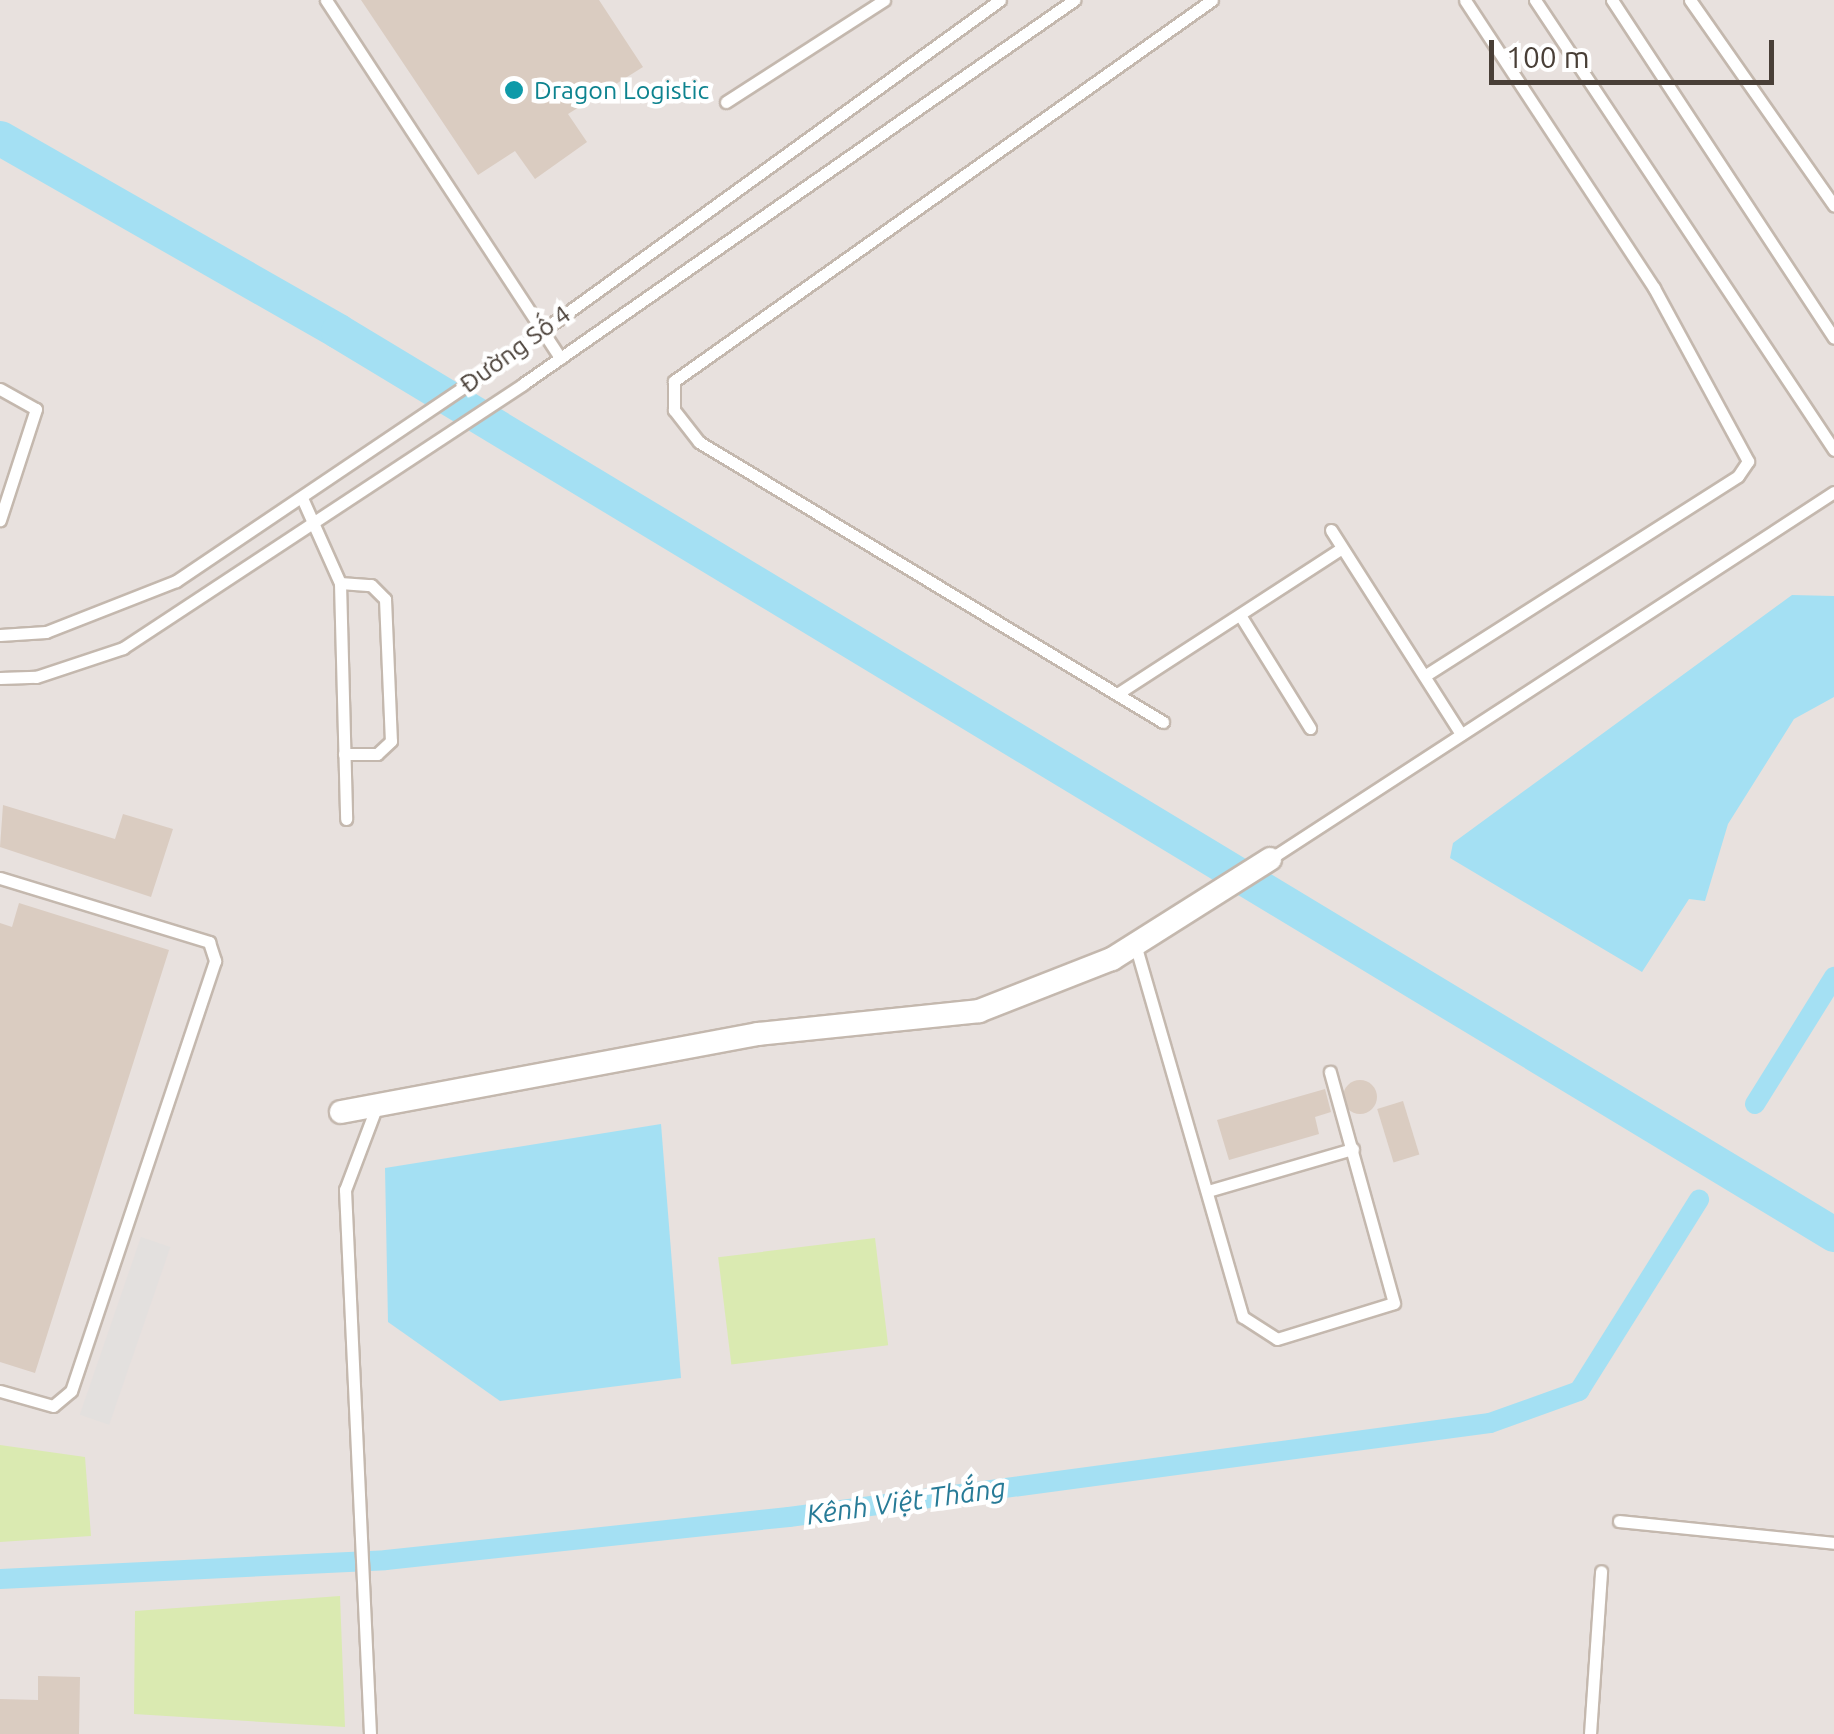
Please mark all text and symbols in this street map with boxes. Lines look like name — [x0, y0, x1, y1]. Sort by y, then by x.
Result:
scale bar — [1494, 20, 1779, 82]
text: 100 m — [1506, 40, 1590, 74]
place label: Dragon Logistic — [534, 75, 709, 105]
marker: Dragon Logistic — [503, 79, 525, 101]
street label: Đường Số 4 — [454, 299, 576, 399]
water label: Kênh Việt Thắng — [804, 1470, 1008, 1532]

